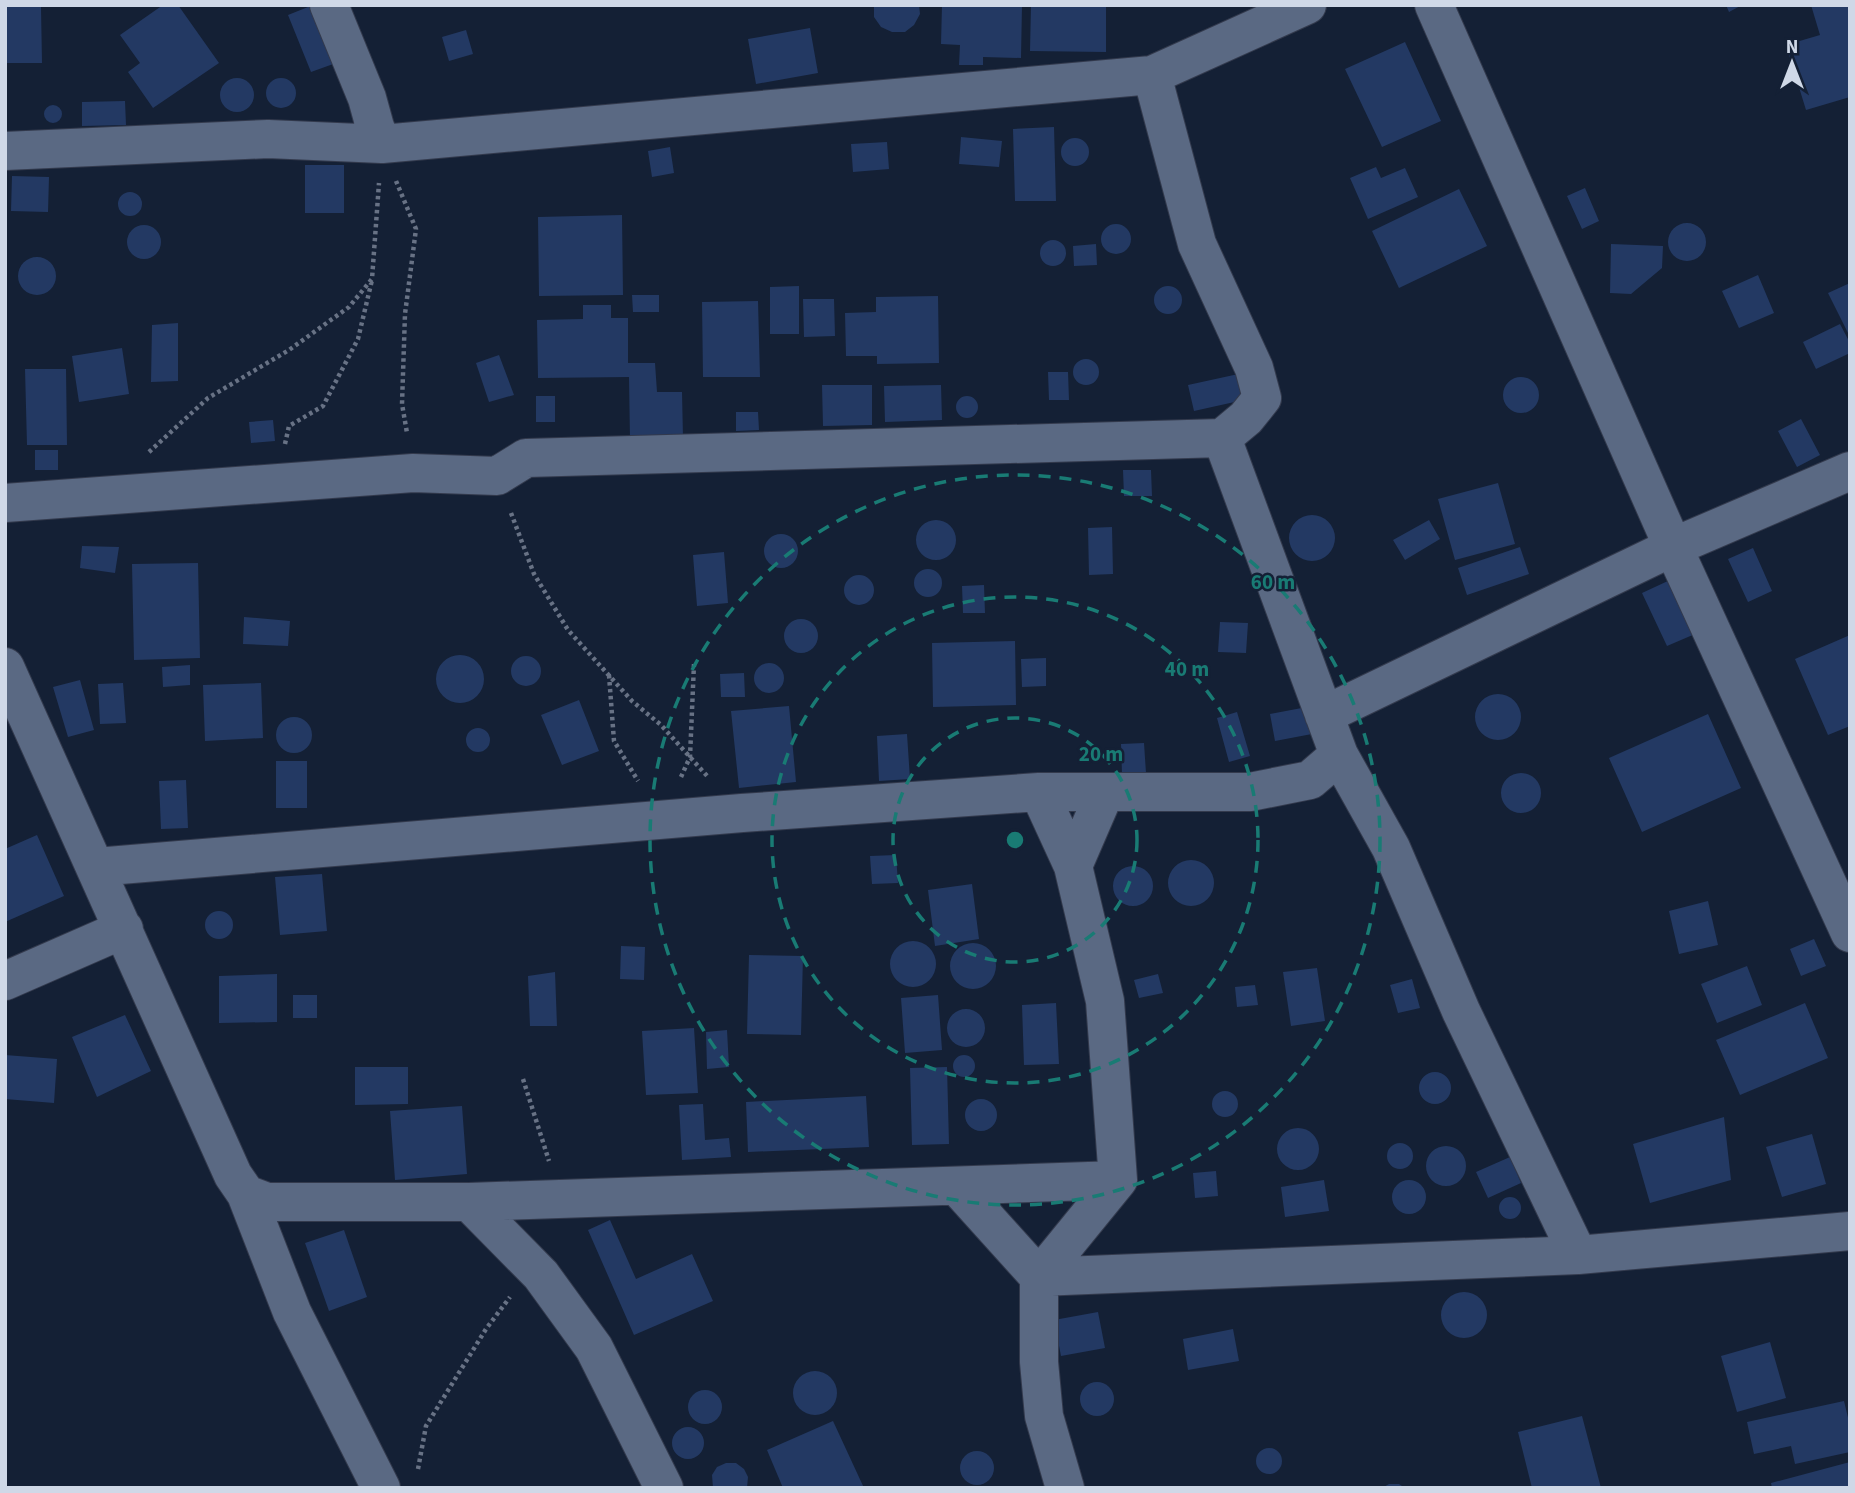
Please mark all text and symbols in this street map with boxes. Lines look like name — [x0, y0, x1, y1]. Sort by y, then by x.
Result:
north arrow — [1757, 28, 1827, 98]
text: N — [1786, 34, 1798, 61]
text: 60 m — [1251, 567, 1295, 597]
text: 40 m — [1165, 654, 1209, 684]
text: 20 m — [1079, 739, 1123, 769]
centre of rings — [1003, 828, 1027, 852]

